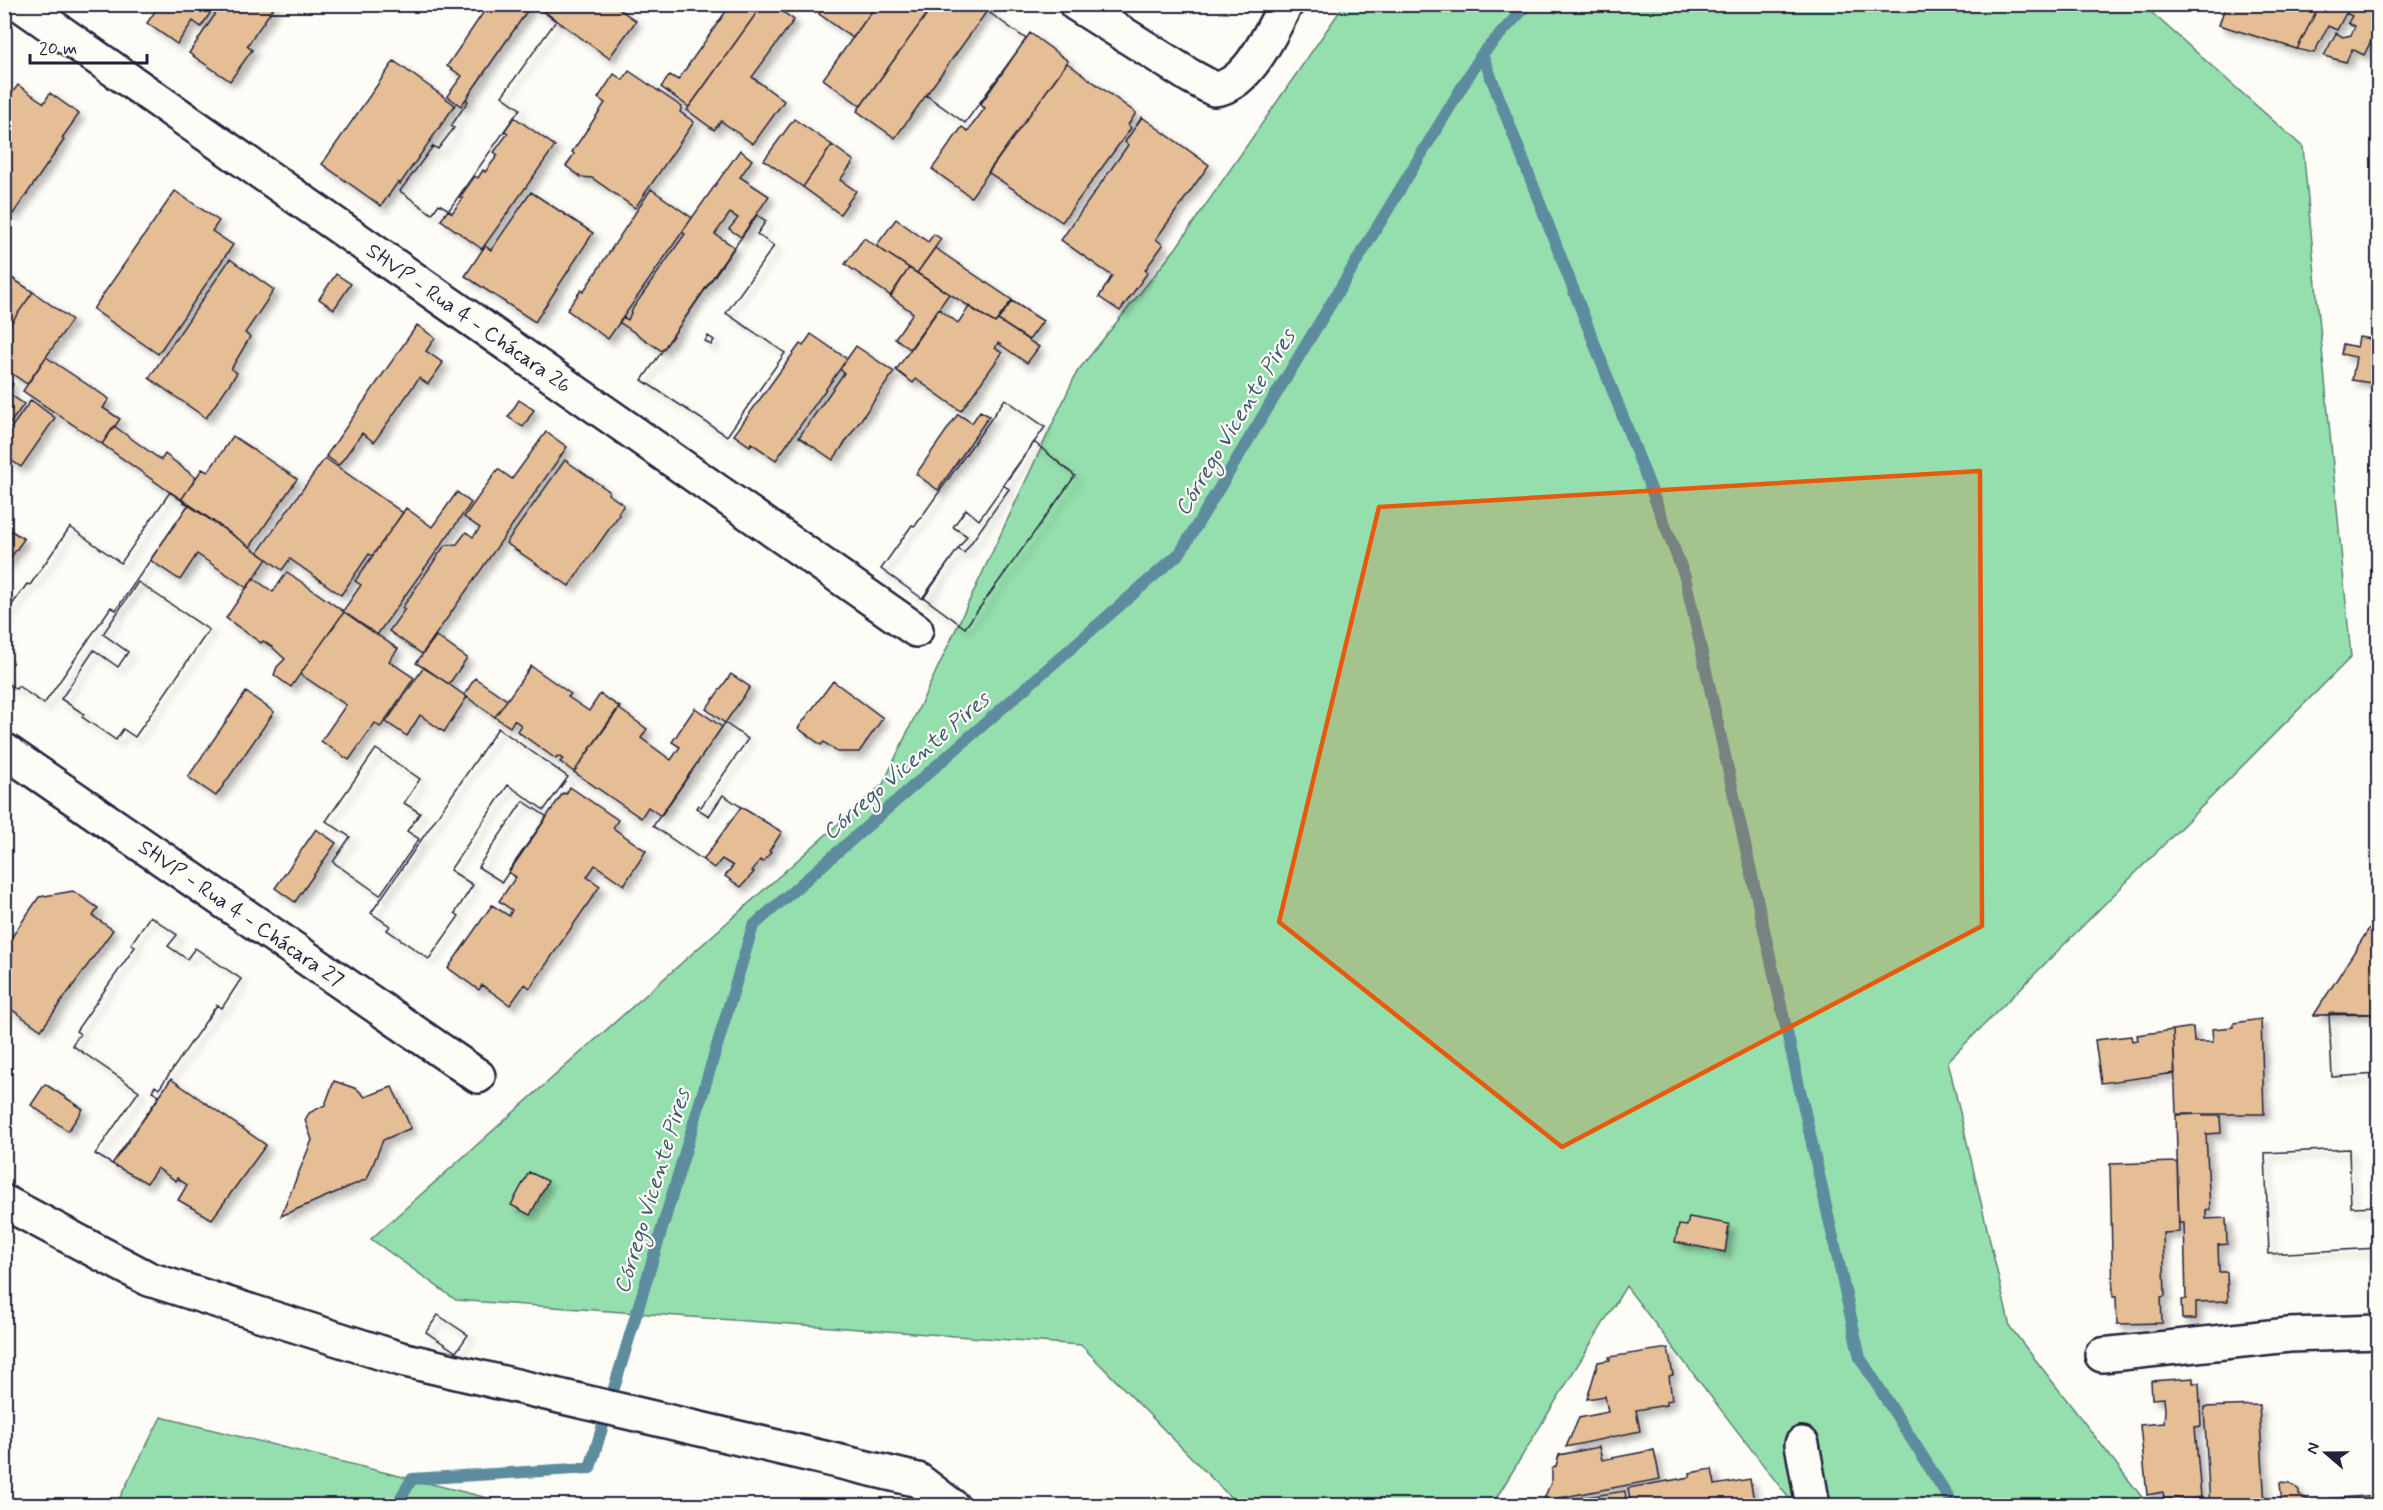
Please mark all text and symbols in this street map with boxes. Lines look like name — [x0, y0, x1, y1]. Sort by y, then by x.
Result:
scale bar — [30, 27, 147, 65]
text: 20 m — [39, 37, 77, 61]
street label: SHVP - Rua 4 - Chácara 26 — [360, 237, 577, 400]
water label: Córrego Vicente Pires — [1169, 323, 1305, 522]
water label: Córrego Vicente Pires — [817, 685, 999, 848]
street label: SHVP - Rua 4 - Chácara 27 — [133, 834, 349, 995]
water label: Córrego Vicente Pires — [608, 1084, 700, 1298]
north arrow — [2296, 1423, 2356, 1483]
text: N — [2302, 1440, 2325, 1457]

